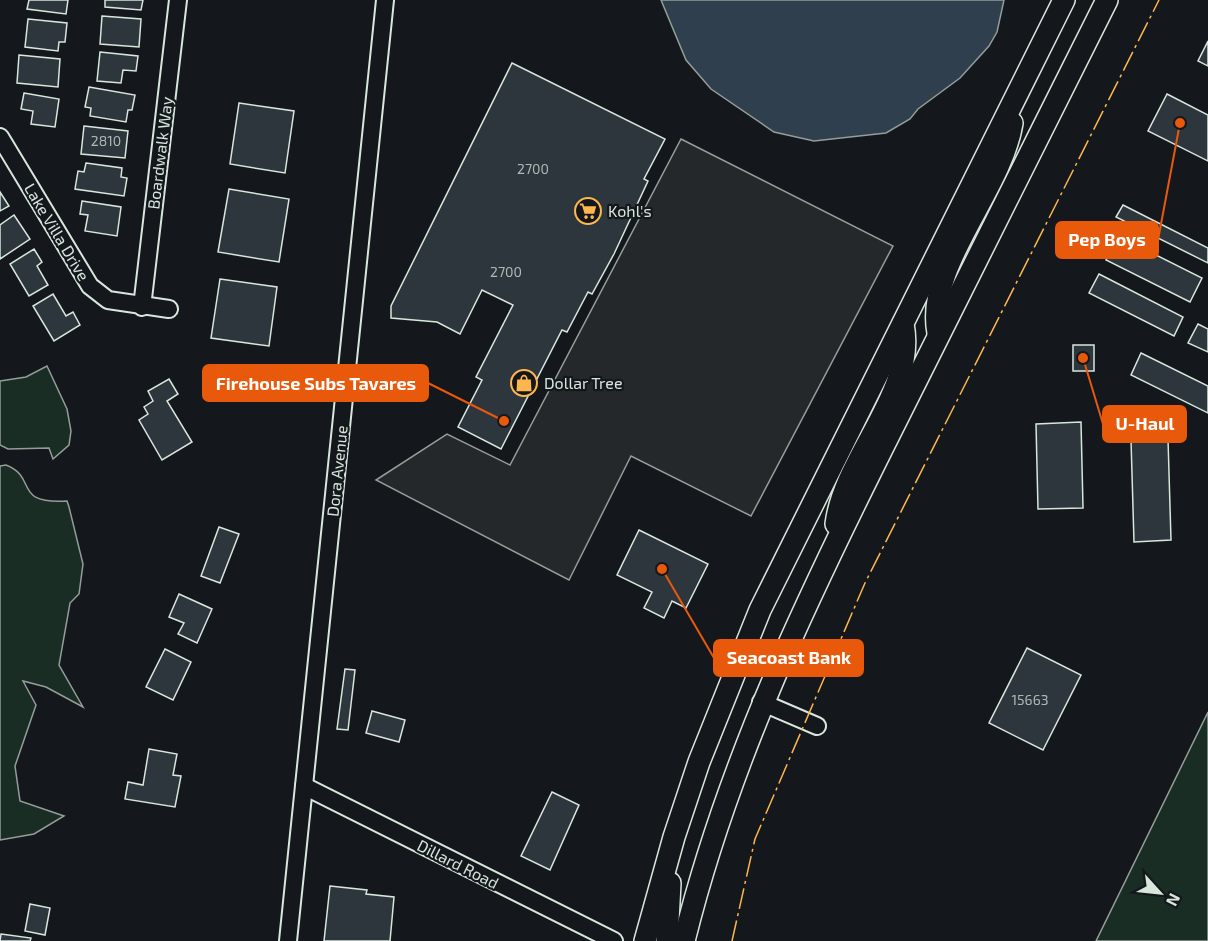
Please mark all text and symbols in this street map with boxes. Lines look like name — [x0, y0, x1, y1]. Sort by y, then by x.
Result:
street label: Boardwalk Way — [143, 95, 176, 210]
house number: 2810 — [91, 132, 121, 149]
house number: 2700 — [517, 160, 549, 177]
street label: Lake Villa Drive — [21, 180, 94, 284]
supermarket icon: Kohl's — [573, 196, 603, 226]
place label: Kohl's — [608, 201, 652, 220]
callout: Pep Boys — [1056, 222, 1158, 258]
text: Pep Boys — [1068, 228, 1146, 250]
house number: 2700 — [490, 263, 522, 280]
callout: Firehouse Subs Tavares — [203, 365, 428, 401]
shop icon: Dollar Tree — [509, 368, 539, 398]
text: Firehouse Subs Tavares — [216, 372, 416, 394]
place label: Dollar Tree — [544, 373, 622, 392]
callout: U-Haul — [1103, 406, 1186, 442]
text: U-Haul — [1115, 412, 1175, 434]
street label: Dora Avenue — [322, 424, 351, 518]
callout: Seacoast Bank — [714, 640, 863, 676]
text: Seacoast Bank — [727, 646, 851, 668]
house number: 15663 — [1012, 691, 1048, 708]
street label: Dillard Road — [414, 835, 502, 892]
north arrow — [1130, 863, 1190, 923]
text: N — [1163, 891, 1185, 910]

